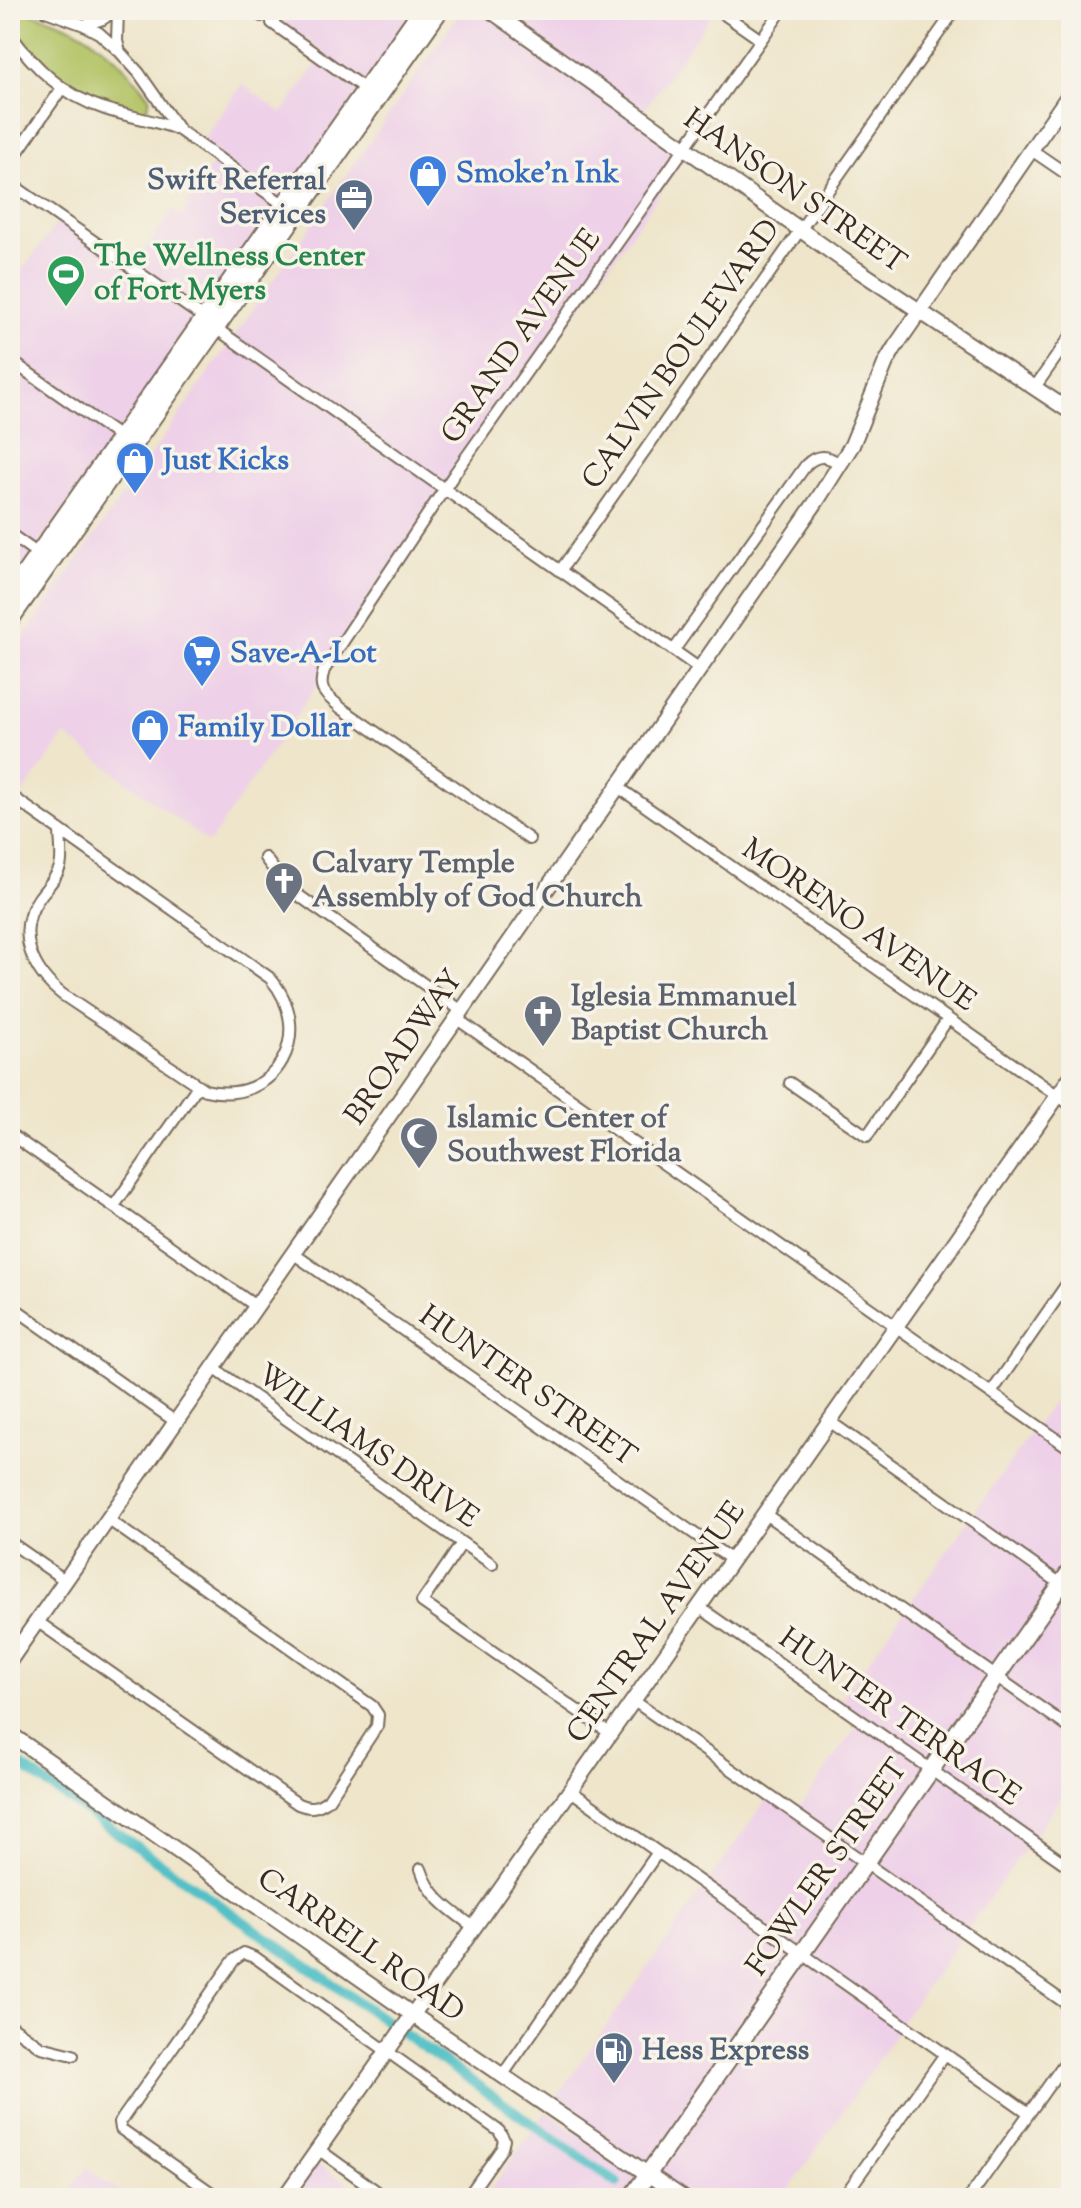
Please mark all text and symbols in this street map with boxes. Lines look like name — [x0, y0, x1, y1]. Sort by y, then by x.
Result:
street label: HANSON STREET — [674, 99, 914, 285]
shop icon: Smoke’n Ink — [407, 153, 449, 208]
place label: Smoke’n Ink — [456, 153, 620, 196]
place label: Swift Referral Services — [147, 160, 327, 237]
office icon: Swift Referral Services — [333, 177, 375, 232]
street label: CALVIN BOULEVARD — [572, 211, 792, 499]
street label: GRAND AVENUE — [432, 221, 612, 453]
place label: The Wellness Center of Fort Myers — [94, 236, 366, 313]
sports icon: The Wellness Center of Fort Myers — [45, 253, 87, 308]
shop icon: Just Kicks — [114, 440, 156, 495]
place label: Just Kicks — [161, 440, 289, 483]
supermarket icon: Save-A-Lot — [181, 633, 223, 688]
place label: Save-A-Lot — [230, 633, 377, 676]
shop icon: Family Dollar — [129, 707, 171, 762]
place label: Family Dollar — [178, 707, 353, 750]
street label: MORENO AVENUE — [732, 829, 984, 1023]
place label: Calvary Temple Assembly of God Church — [312, 843, 643, 920]
church icon: Calvary Temple Assembly of God Church — [263, 860, 305, 915]
street label: BROADWAY — [335, 961, 475, 1135]
place label: Iglesia Emmanuel Baptist Church — [571, 976, 797, 1053]
church icon: Iglesia Emmanuel Baptist Church — [522, 993, 564, 1048]
place label: Islamic Center of Southwest Florida — [447, 1098, 682, 1175]
mosque icon: Islamic Center of Southwest Florida — [398, 1115, 440, 1170]
street label: HUNTER STREET — [409, 1296, 645, 1478]
street label: WILLIAMS DRIVE — [247, 1354, 487, 1540]
street label: CENTRAL AVENUE — [557, 1493, 757, 1753]
street label: HUNTER TERRACE — [769, 1618, 1029, 1818]
street label: FOWLER STREET — [737, 1750, 919, 1986]
street label: CARRELL ROAD — [248, 1858, 472, 2034]
fuel station icon: Hess Express — [593, 2030, 635, 2085]
place label: Hess Express — [642, 2030, 810, 2073]

